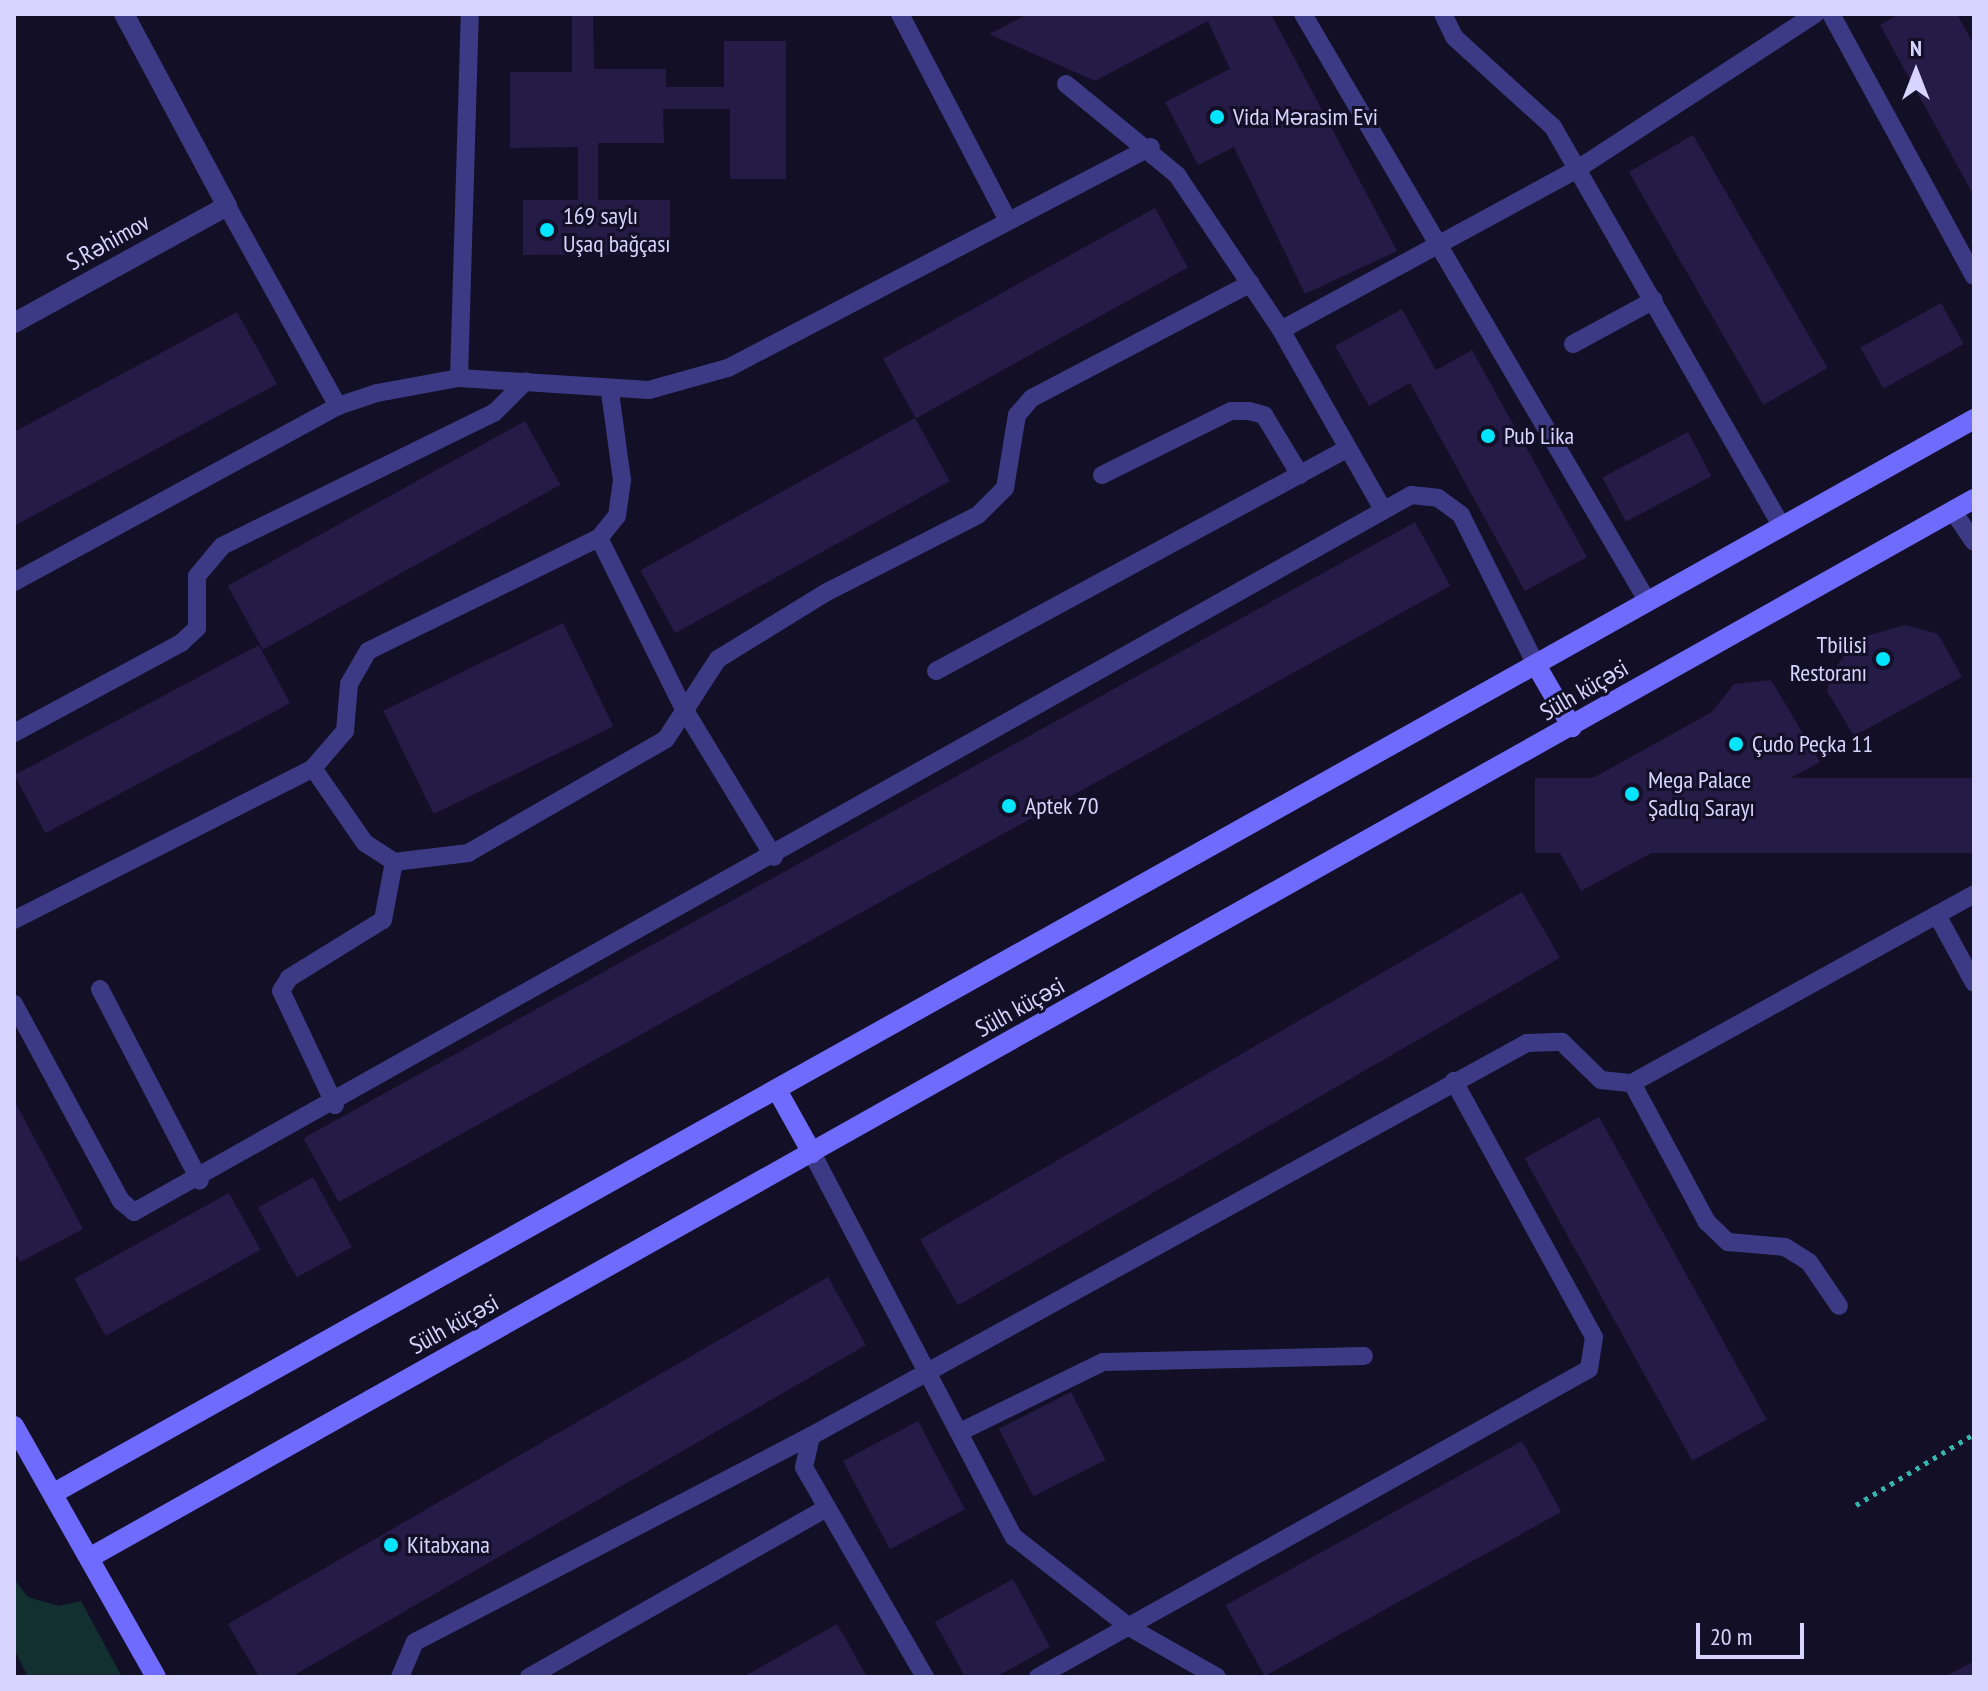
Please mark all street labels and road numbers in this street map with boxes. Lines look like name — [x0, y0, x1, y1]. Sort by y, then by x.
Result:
street label: S.Rəhimov — [62, 208, 154, 276]
street label: Sülh küçəsi — [1535, 653, 1633, 727]
street label: Sülh küçəsi — [971, 971, 1069, 1043]
street label: Sülh küçəsi — [405, 1288, 503, 1360]

